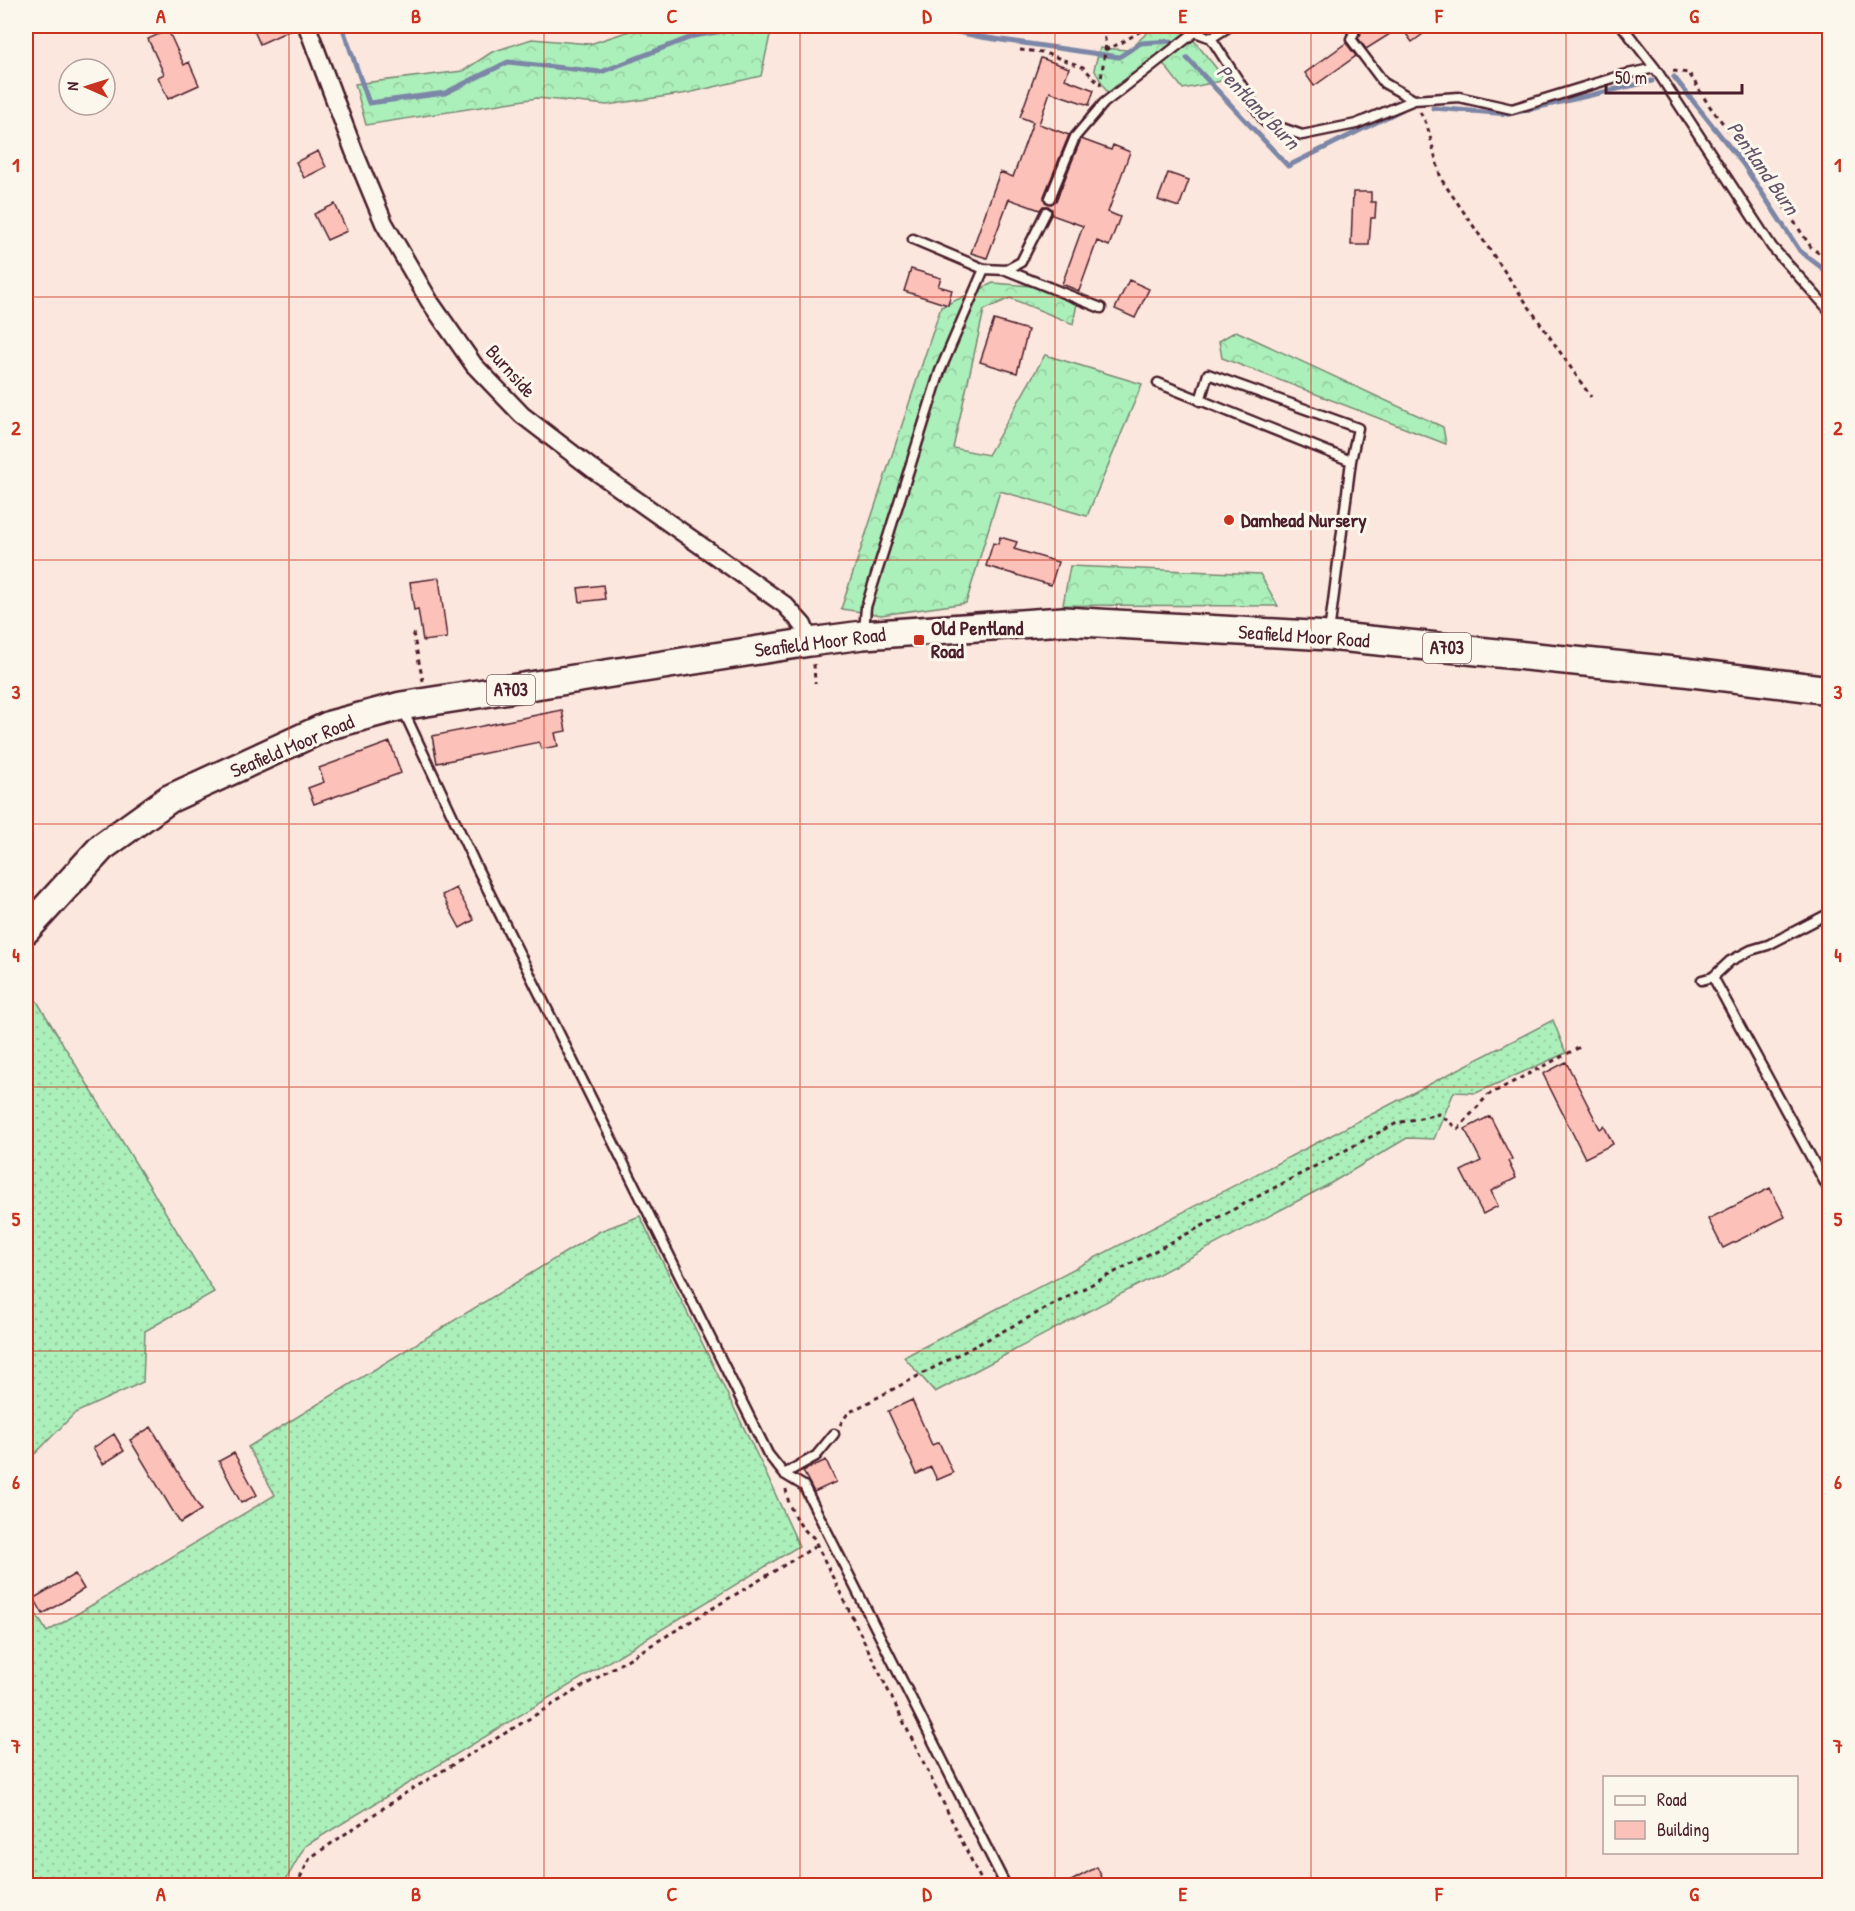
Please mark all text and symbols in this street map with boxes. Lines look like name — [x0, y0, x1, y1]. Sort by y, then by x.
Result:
text: A — [156, 2, 166, 29]
text: B — [411, 2, 421, 29]
text: C — [667, 2, 678, 29]
text: D — [922, 2, 932, 29]
text: E — [1179, 2, 1188, 29]
text: F — [1434, 2, 1444, 29]
text: G — [1689, 2, 1699, 29]
north arrow — [57, 57, 117, 117]
scale bar — [1606, 57, 1742, 95]
water label: Pentland Burn — [1210, 58, 1307, 157]
text: 50 m — [1615, 65, 1647, 90]
text: N — [61, 81, 83, 91]
water label: Pentland Burn — [1721, 115, 1807, 222]
text: 1 — [12, 151, 20, 178]
text: 1 — [1834, 151, 1842, 178]
street label: Burnside — [480, 338, 542, 403]
text: 2 — [11, 414, 21, 441]
text: 2 — [1833, 414, 1843, 441]
place label: Damhead Nursery — [1241, 506, 1367, 534]
marker: Damhead Nursery — [1222, 513, 1236, 527]
place label: Old Pentland Road — [931, 614, 1024, 664]
street label: Seafield Moor Road — [1237, 617, 1371, 654]
street label: Seafield Moor Road — [753, 620, 887, 663]
marker: Old Pentland Road — [912, 633, 926, 647]
road number: A703 — [1423, 633, 1471, 663]
road number: A703 — [487, 675, 535, 705]
text: 3 — [12, 678, 21, 705]
text: 3 — [1834, 678, 1843, 705]
street label: Seafield Moor Road — [226, 707, 358, 784]
text: 4 — [12, 941, 20, 968]
text: 4 — [1834, 941, 1842, 968]
text: 5 — [12, 1205, 21, 1232]
text: 5 — [1834, 1205, 1843, 1232]
text: 6 — [12, 1468, 20, 1495]
text: 6 — [1834, 1468, 1842, 1495]
text: 7 — [10, 1732, 21, 1759]
text: 7 — [1832, 1732, 1843, 1759]
legend — [1603, 1776, 1798, 1854]
text: Road — [1657, 1787, 1687, 1812]
text: Building — [1657, 1817, 1709, 1842]
text: A — [156, 1880, 166, 1907]
text: B — [411, 1880, 421, 1907]
text: C — [667, 1880, 678, 1907]
text: D — [922, 1880, 932, 1907]
text: E — [1179, 1880, 1188, 1907]
text: F — [1434, 1880, 1444, 1907]
text: G — [1689, 1880, 1699, 1907]

